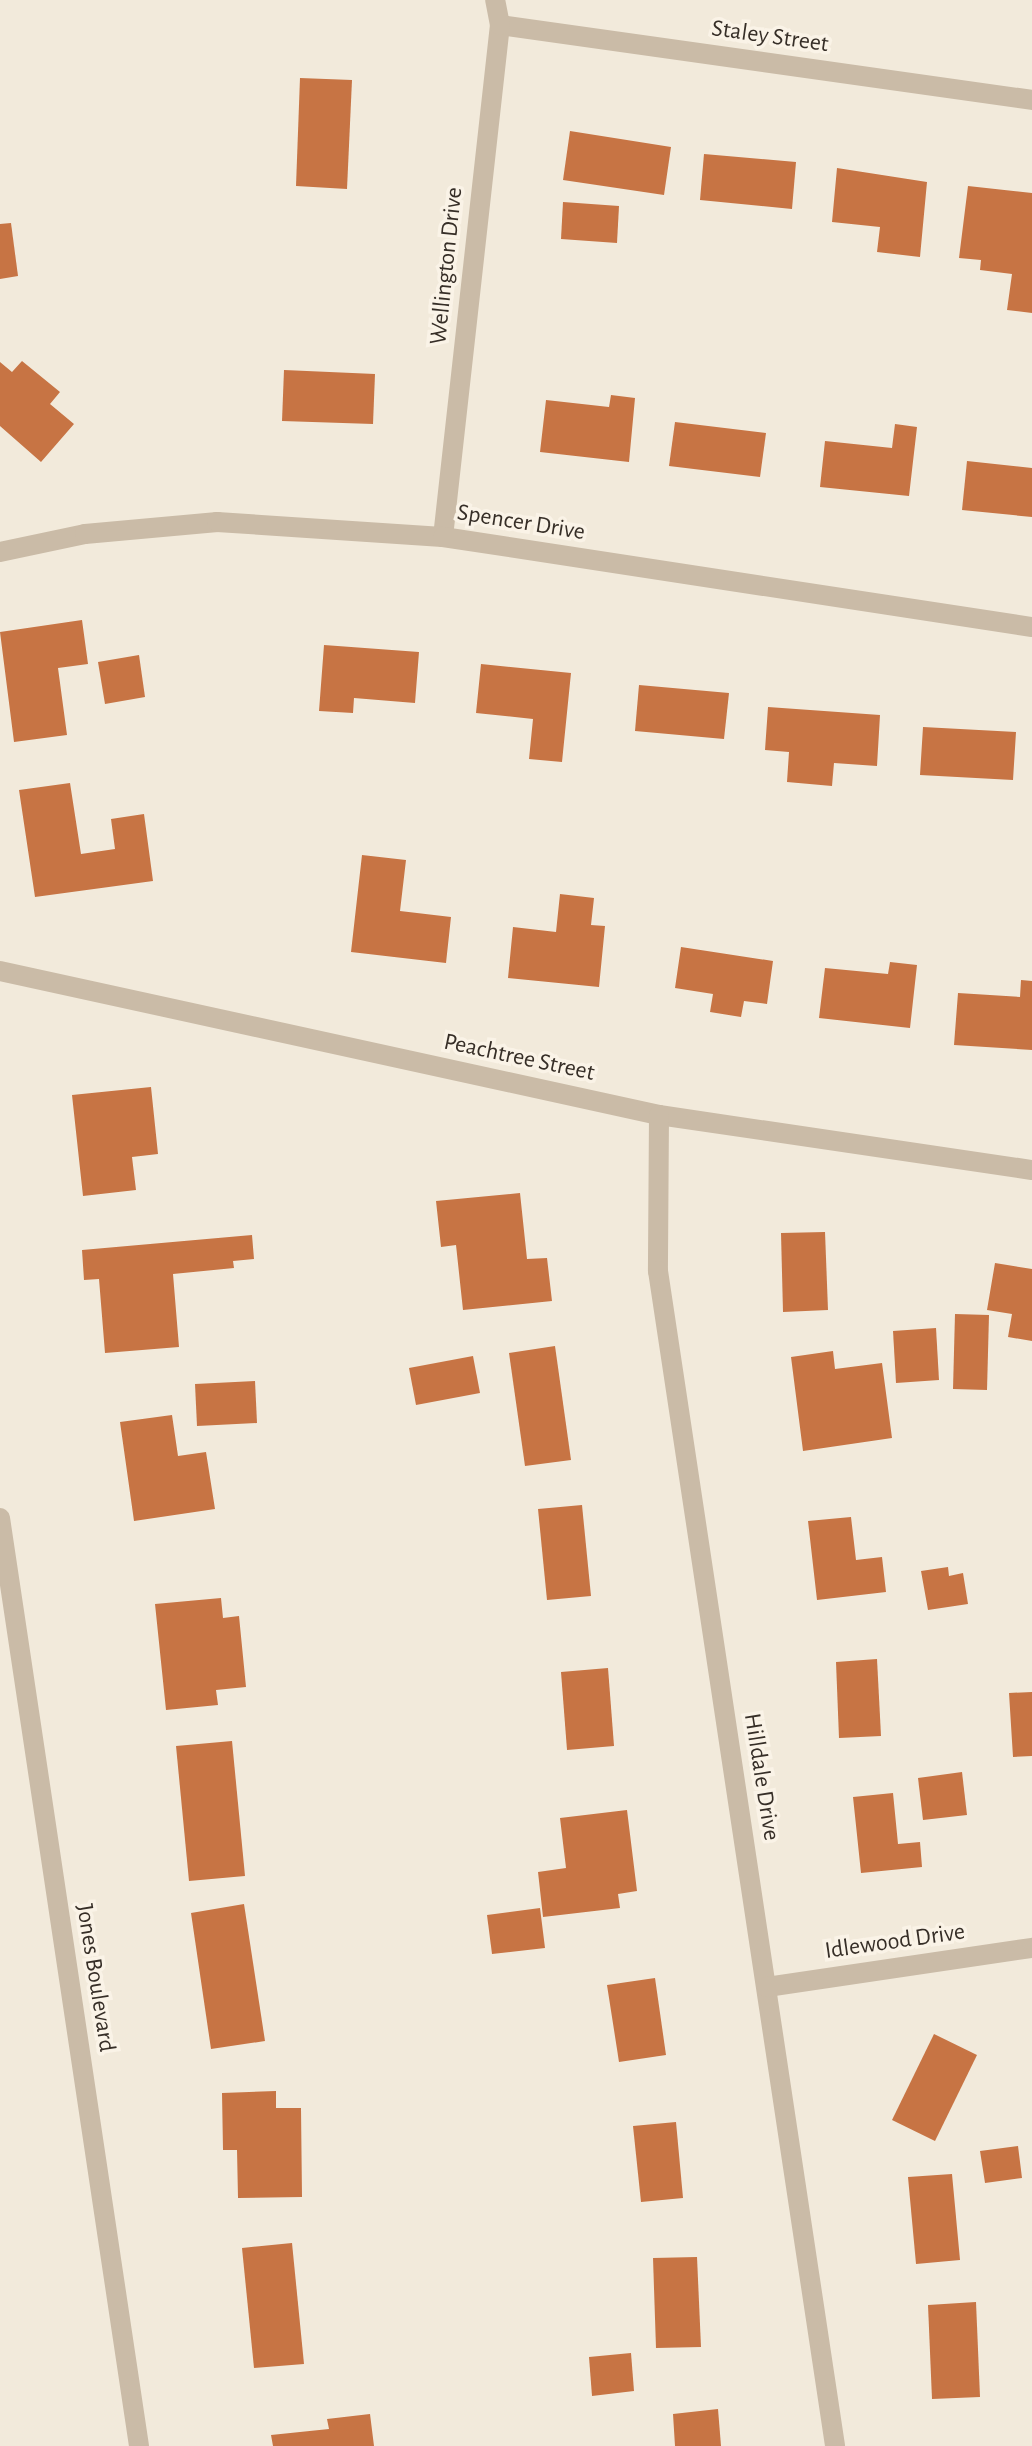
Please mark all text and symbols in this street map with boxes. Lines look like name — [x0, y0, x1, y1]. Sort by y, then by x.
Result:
street label: Staley Street — [710, 15, 830, 59]
street label: Wellington Drive — [424, 186, 470, 346]
street label: Spencer Drive — [455, 499, 587, 547]
street label: Peachtree Street — [441, 1028, 597, 1088]
street label: Hilldale Drive — [737, 1711, 785, 1843]
street label: Jones Boulevard — [69, 1902, 121, 2054]
street label: Idlewood Drive — [823, 1918, 967, 1966]

